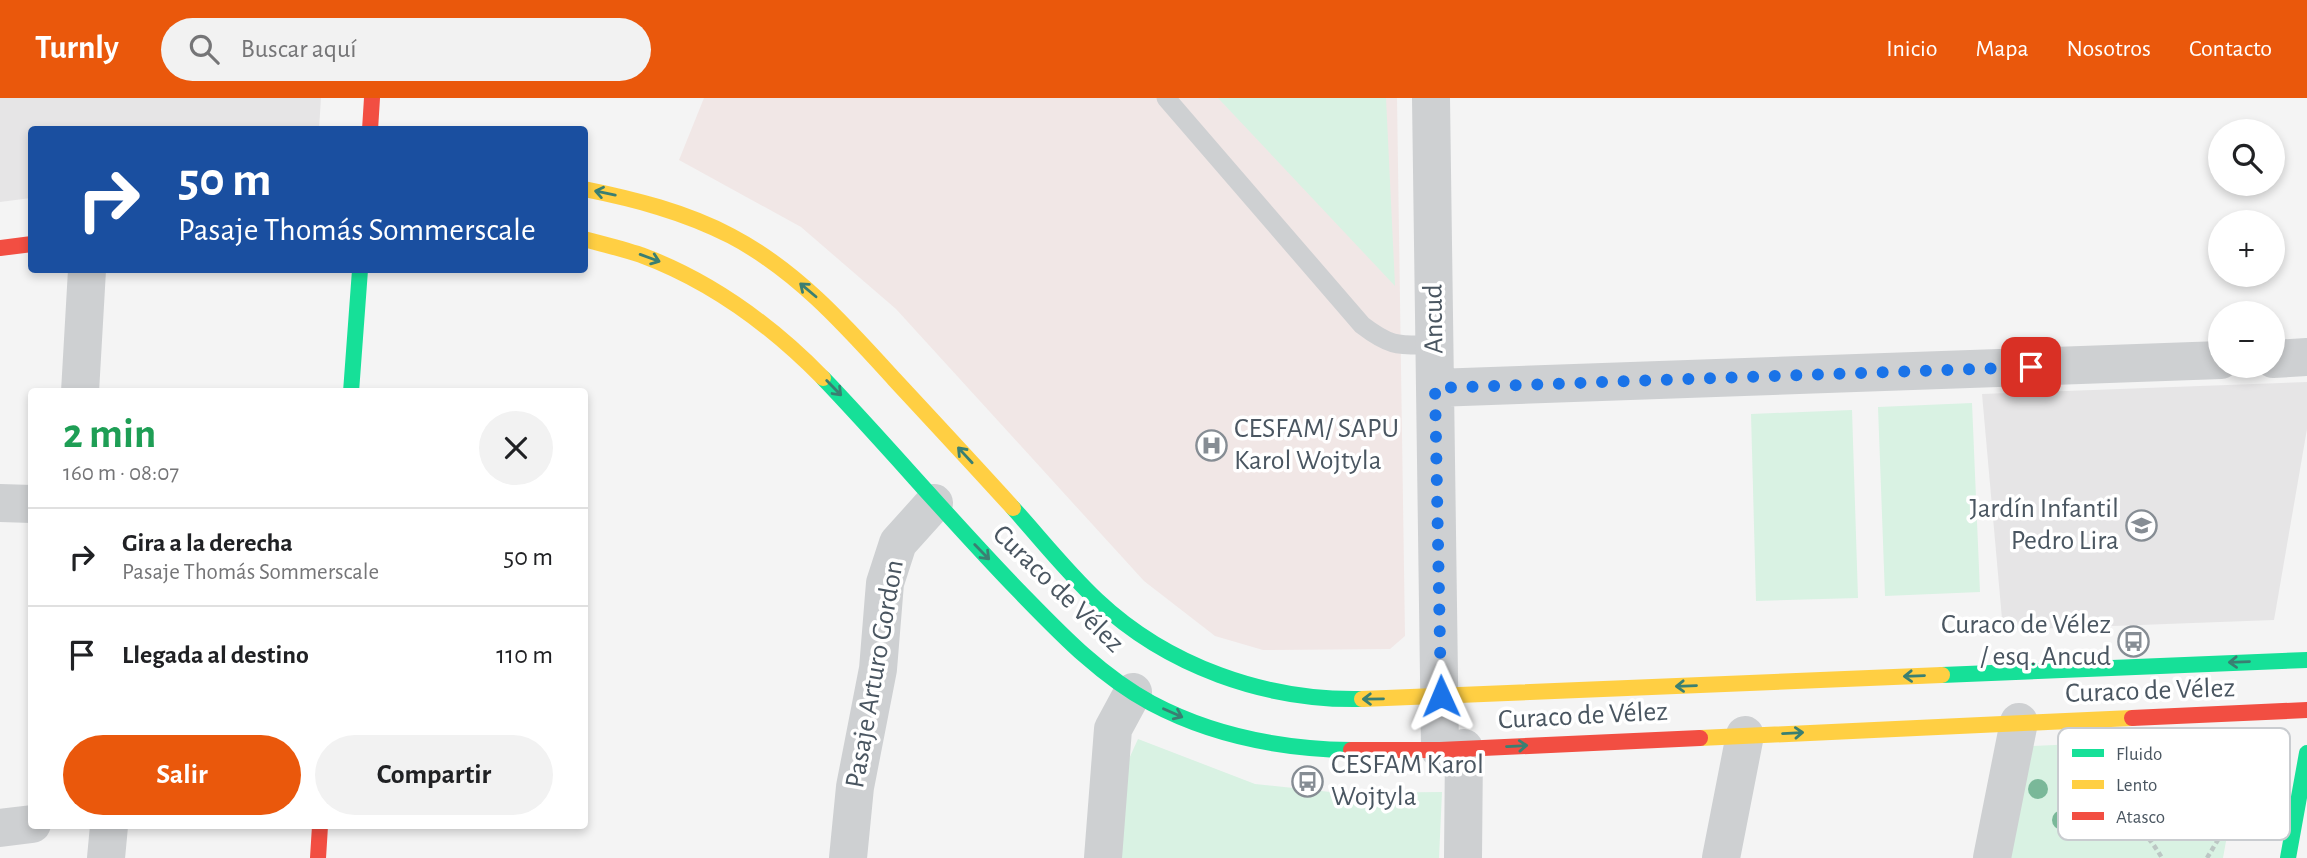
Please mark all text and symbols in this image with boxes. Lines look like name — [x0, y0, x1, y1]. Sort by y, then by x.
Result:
search box — [161, 18, 651, 81]
icon: search — [185, 30, 223, 68]
text: Turnly — [35, 32, 119, 65]
text: Buscar aquí — [241, 36, 357, 62]
text: Inicio — [1886, 37, 1937, 61]
text: Mapa — [1975, 37, 2029, 61]
text: Nosotros — [2067, 37, 2151, 61]
text: Contacto — [2189, 37, 2272, 61]
map controls — [2208, 119, 2285, 378]
button: search — [2208, 119, 2285, 196]
icon: right — [63, 154, 154, 245]
text: 50 m — [178, 156, 272, 205]
one-way arrow — [594, 186, 617, 200]
button: + — [2208, 210, 2285, 287]
text: Pasaje Thomás Sommerscale — [178, 214, 536, 246]
one-way arrow — [638, 253, 660, 266]
one-way arrow — [799, 283, 817, 299]
street label: Ancud — [1419, 284, 1449, 354]
button: − — [2208, 301, 2285, 378]
pin — [2001, 337, 2061, 397]
icon: arrive — [2012, 348, 2050, 386]
one-way arrow — [825, 380, 842, 397]
button: close — [479, 411, 553, 485]
text: 2 min — [63, 413, 156, 455]
place label: CESFAM/ SAPU Karol Wojtyla — [1234, 415, 1399, 475]
hospital icon: CESFAM/ SAPU Karol Wojtyla — [1194, 428, 1228, 462]
one-way arrow — [956, 447, 973, 464]
text: 160 m · 08:07 — [63, 462, 179, 485]
place label: Jardín Infantil Pedro Lira — [1970, 495, 2119, 555]
school or university icon: Jardín Infantil Pedro Lira — [2125, 508, 2159, 542]
street label: Curaco de Vélez — [987, 520, 1129, 658]
text: Gira a la derecha — [122, 530, 293, 556]
icon: right — [63, 538, 101, 576]
one-way arrow — [973, 543, 990, 560]
text: 50 m — [503, 544, 553, 570]
street label: Pasaje Arturo Gordon — [841, 558, 909, 790]
text: Pasaje Thomás Sommerscale — [122, 561, 379, 584]
place label: Curaco de Vélez / esq. Ancud — [1941, 611, 2111, 671]
bus stop icon: Curaco de Vélez / esq. Ancud — [2117, 624, 2151, 658]
icon: arrive — [63, 636, 101, 674]
text: Llegada al destino — [122, 642, 309, 668]
text: 110 m — [496, 642, 553, 668]
one-way arrow — [2228, 656, 2251, 669]
position arrow — [1404, 659, 1478, 733]
one-way arrow — [1902, 670, 1925, 683]
street label: Curaco de Vélez — [2065, 674, 2235, 708]
one-way arrow — [1675, 679, 1698, 692]
one-way arrow — [1361, 692, 1384, 706]
street label: Curaco de Vélez — [1497, 698, 1669, 734]
one-way arrow — [1161, 707, 1183, 720]
one-way arrow — [1781, 726, 1804, 739]
legend — [2058, 728, 2290, 840]
button: Salir — [63, 735, 301, 815]
button: Compartir — [315, 735, 553, 815]
one-way arrow — [1505, 739, 1528, 752]
text: Fluido — [2116, 745, 2162, 764]
place label: CESFAM Karol Wojtyla — [1331, 751, 1484, 811]
bus stop icon: CESFAM Karol Wojtyla — [1291, 764, 1325, 798]
text: Lento — [2116, 776, 2157, 795]
text: Atasco — [2116, 808, 2165, 827]

